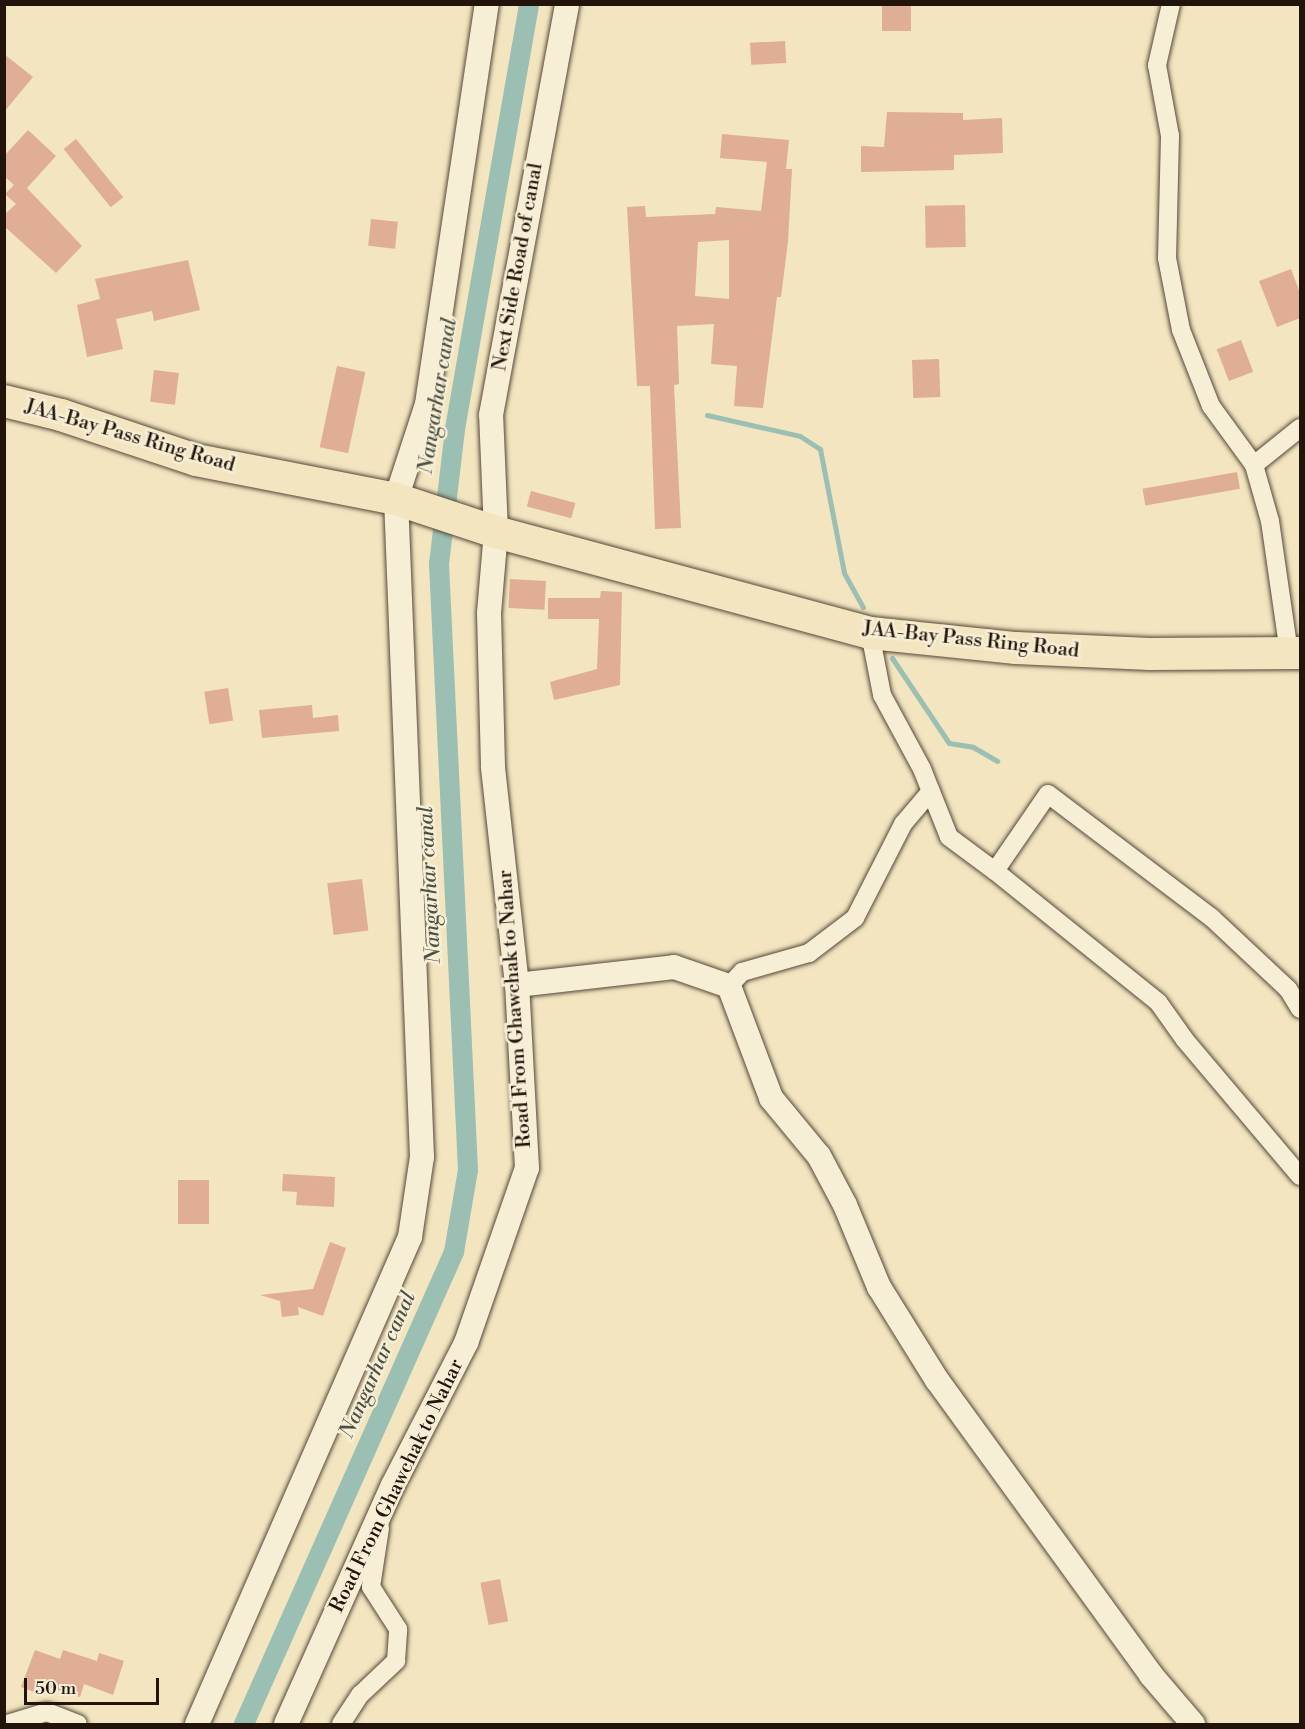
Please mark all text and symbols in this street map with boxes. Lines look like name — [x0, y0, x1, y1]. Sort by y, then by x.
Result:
street label: Next Side Road of canal — [488, 161, 548, 373]
water label: Nangarhar canal — [413, 316, 463, 476]
street label: JAA-Bay Pass Ring Road — [22, 394, 238, 478]
street label: JAA-Bay Pass Ring Road — [862, 617, 1080, 663]
water label: Nangarhar canal — [413, 806, 447, 964]
street label: Road From Ghawchak to Nahar — [493, 869, 537, 1149]
water label: Nangarhar canal — [334, 1288, 422, 1442]
street label: Road From Ghawchak to Nahar — [325, 1355, 469, 1617]
scale bar — [27, 1666, 162, 1704]
text: 50 m — [35, 1677, 76, 1700]

